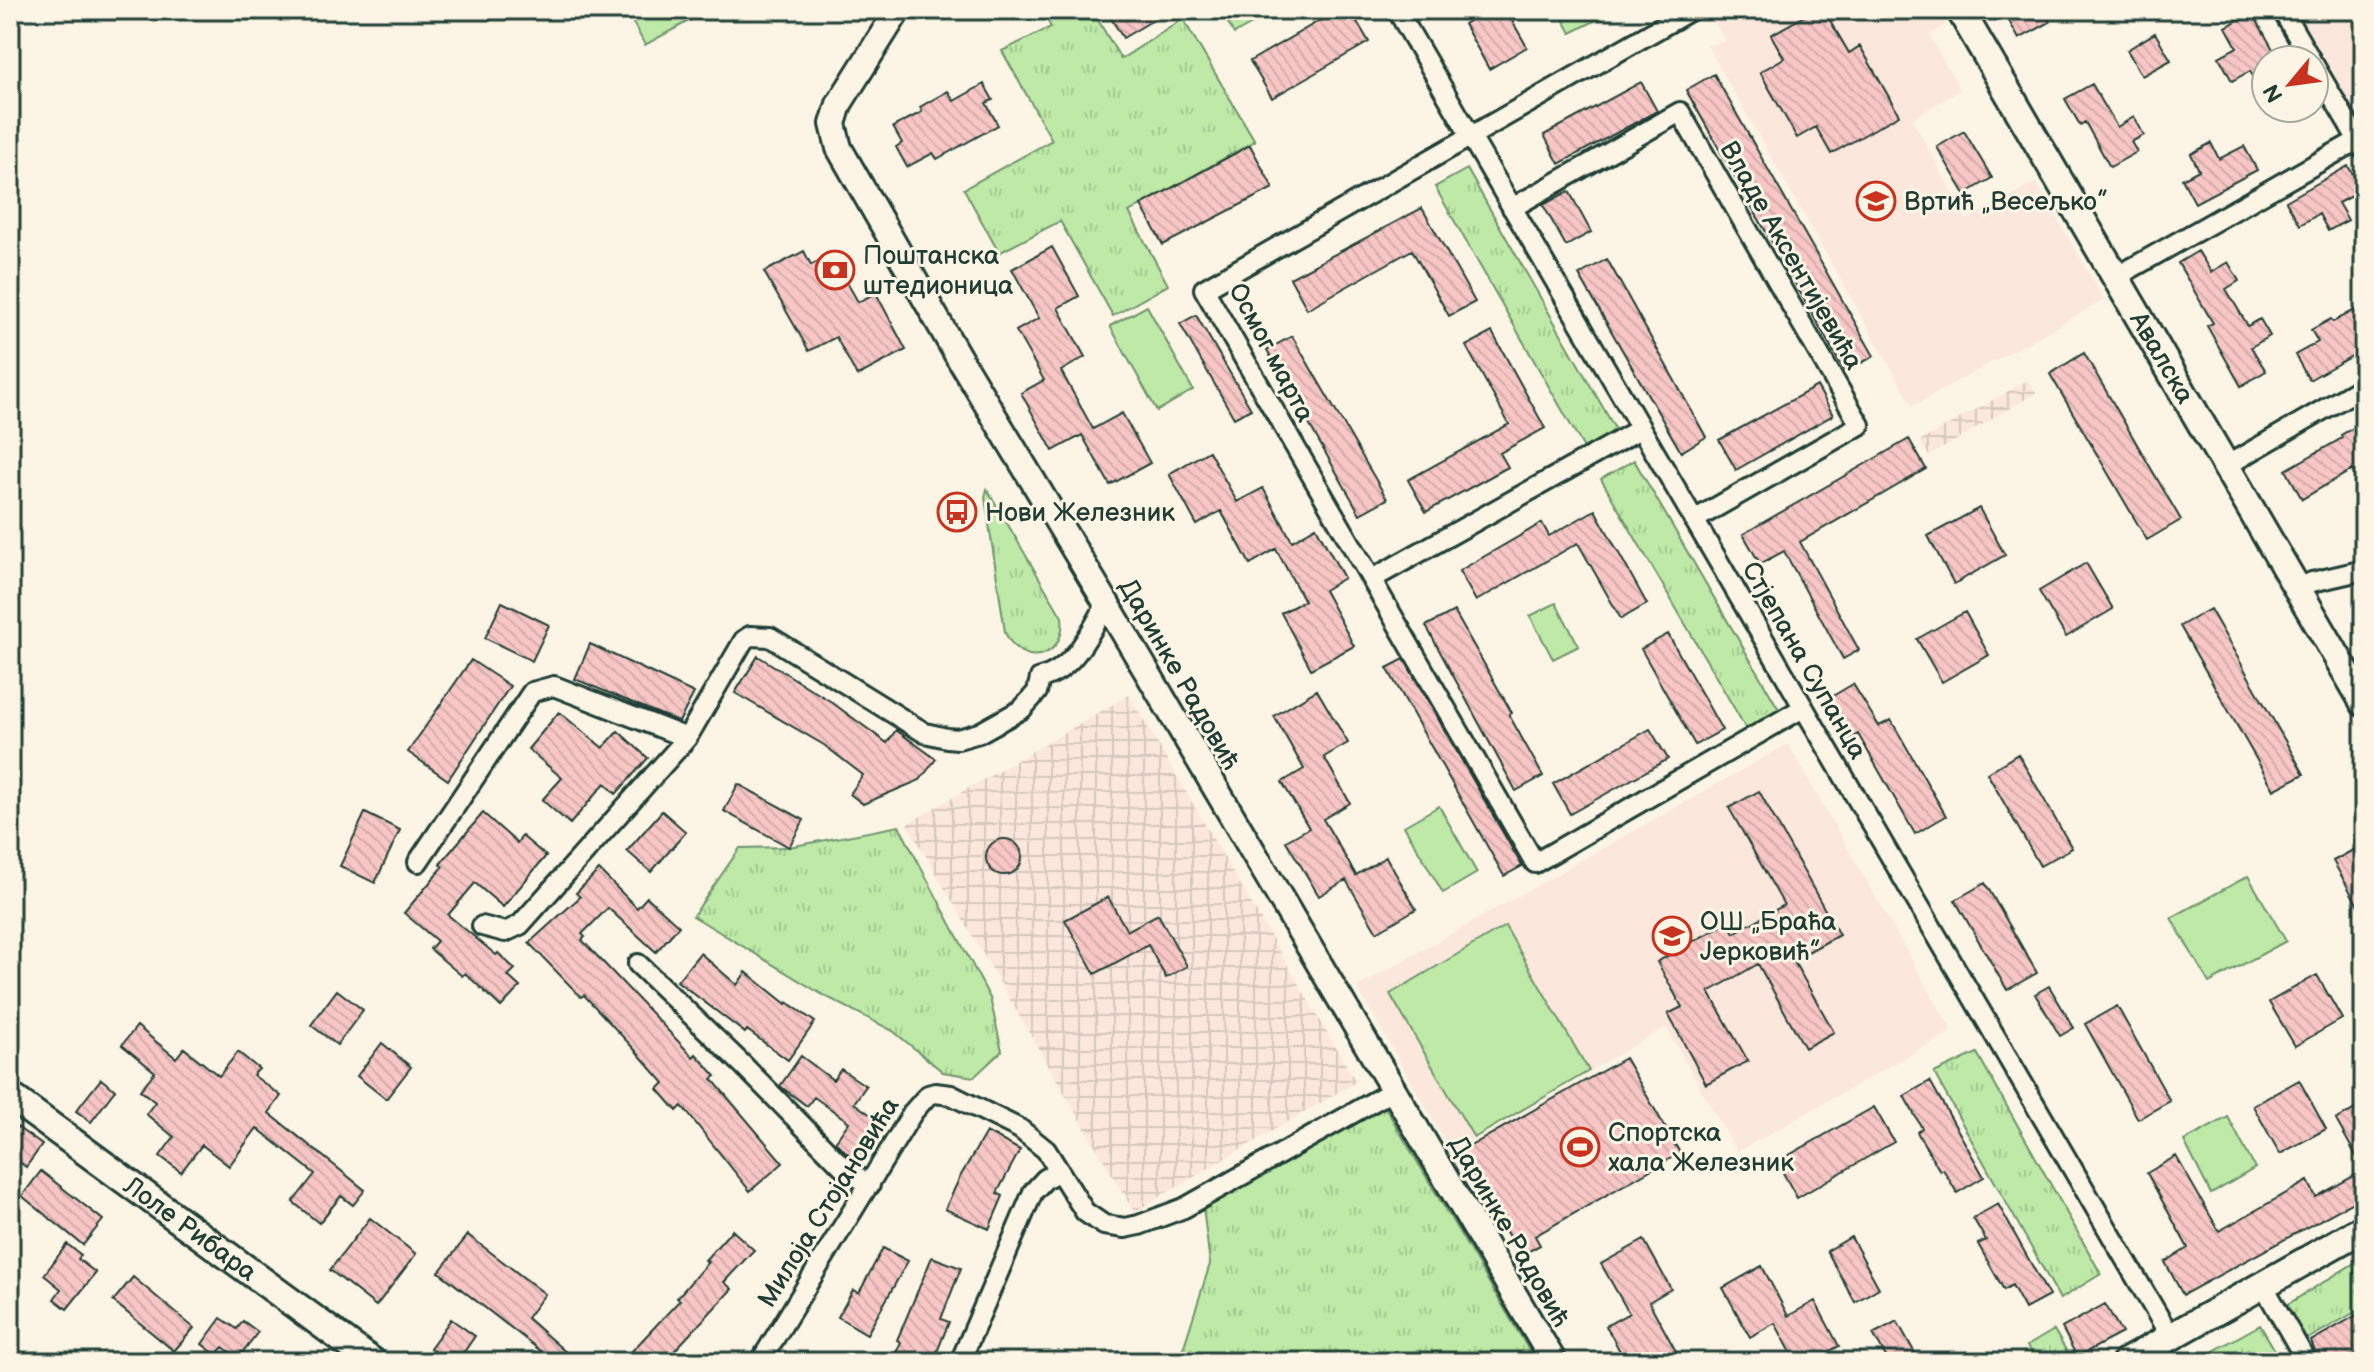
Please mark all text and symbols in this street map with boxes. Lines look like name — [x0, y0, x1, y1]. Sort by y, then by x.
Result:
north arrow — [2250, 44, 2330, 124]
text: N — [2258, 79, 2290, 107]
street label: Владе Аксентијевића — [1713, 136, 1869, 375]
school or university icon: Вртић „Весељко” — [1855, 180, 1897, 222]
place label: Вртић „Весељко” — [1904, 187, 2108, 218]
place label: Поштанска штедионица — [863, 241, 1013, 302]
bank icon: Поштанска штедионица — [814, 249, 856, 291]
street label: Осмог марта — [1221, 278, 1320, 427]
street label: Авалска — [2122, 306, 2200, 410]
bus stop icon: Нови Железник — [936, 491, 978, 533]
place label: Нови Железник — [985, 498, 1175, 529]
street label: Стјепана Супанца — [1735, 556, 1873, 765]
street label: Даринке Радовић — [1111, 574, 1246, 776]
place label: ОШ „Браћа Јерковић” — [1700, 907, 1836, 968]
school or university icon: ОШ „Браћа Јерковић” — [1651, 915, 1693, 957]
street label: Милоја Стојановића — [752, 1092, 906, 1314]
place label: Спортска хала Железник — [1608, 1118, 1794, 1179]
sports icon: Спортска хала Железник — [1559, 1126, 1601, 1168]
street label: Даринке Радовић — [1441, 1131, 1576, 1333]
street label: Лоле Рибара — [117, 1170, 262, 1288]

